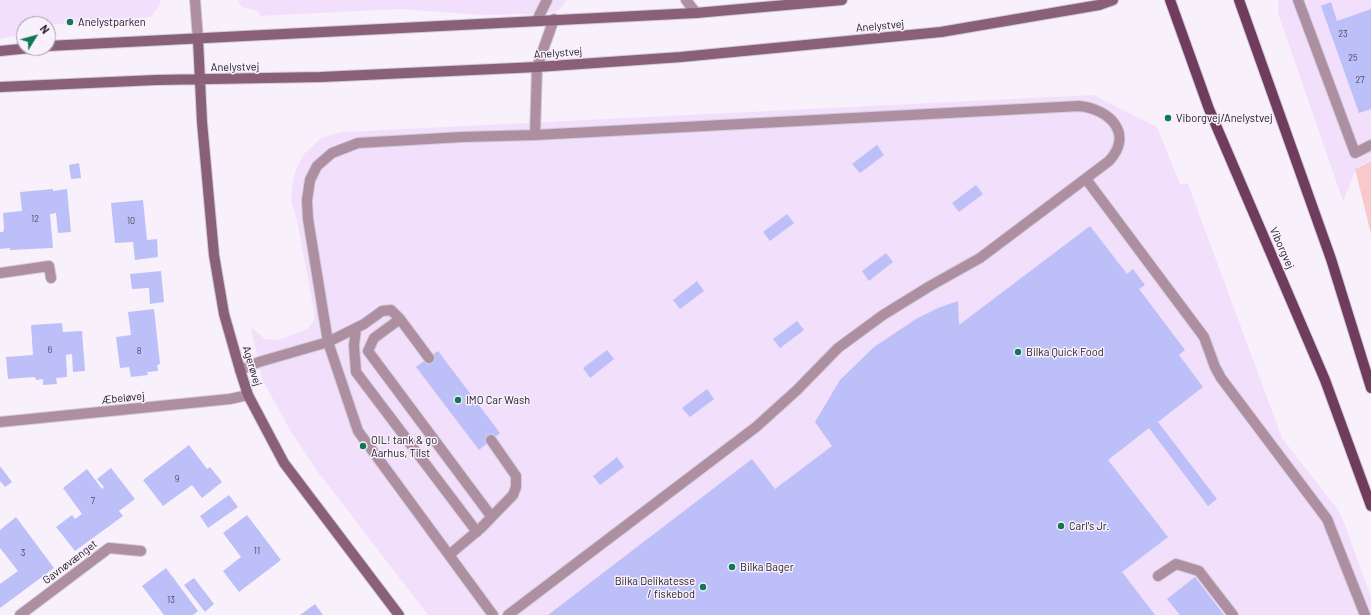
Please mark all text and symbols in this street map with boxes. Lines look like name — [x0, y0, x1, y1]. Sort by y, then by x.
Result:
place label: Anelystparken — [78, 15, 146, 29]
north arrow — [16, 16, 56, 56]
marker: Anelystparken — [65, 17, 75, 27]
street label: Anelystvej — [855, 17, 905, 35]
text: N — [38, 22, 53, 36]
house number: 23 — [1338, 29, 1348, 39]
street label: Anelystvej — [533, 45, 583, 61]
house number: 25 — [1348, 53, 1358, 63]
street label: Anelystvej — [211, 60, 259, 74]
house number: 27 — [1355, 75, 1365, 85]
place label: Viborgvej/Anelystvej — [1176, 111, 1273, 125]
marker: Viborgvej/Anelystvej — [1163, 113, 1173, 123]
house number: 12 — [31, 214, 39, 224]
house number: 10 — [127, 216, 135, 226]
street label: Viborgvej — [1267, 225, 1297, 271]
street label: Agerøvej — [240, 344, 264, 388]
house number: 6 — [48, 345, 52, 355]
place label: Bilka Quick Food — [1026, 345, 1104, 359]
house number: 8 — [137, 346, 141, 356]
marker: Bilka Quick Food — [1013, 347, 1023, 357]
street label: Æbeløvej — [101, 389, 145, 407]
place label: IMO Car Wash — [466, 393, 530, 407]
marker: IMO Car Wash — [453, 395, 463, 405]
place label: OIL! tank & go Aarhus, Tilst — [371, 433, 437, 459]
marker: OIL! tank & go Aarhus, Tilst — [358, 441, 368, 451]
house number: 9 — [175, 474, 179, 484]
house number: 7 — [91, 496, 95, 506]
place label: Carl's Jr. — [1069, 519, 1109, 533]
marker: Carl's Jr. — [1056, 521, 1066, 531]
street label: Gavnøvænget — [40, 537, 100, 587]
house number: 11 — [254, 546, 260, 556]
house number: 3 — [21, 548, 25, 558]
place label: Bilka Bager — [740, 560, 794, 574]
marker: Bilka Bager — [727, 562, 737, 572]
place label: Bilka Delikatesse / fiskebod — [615, 574, 695, 600]
marker: Bilka Delikatesse / fiskebod — [698, 582, 708, 592]
house number: 13 — [167, 595, 175, 605]

